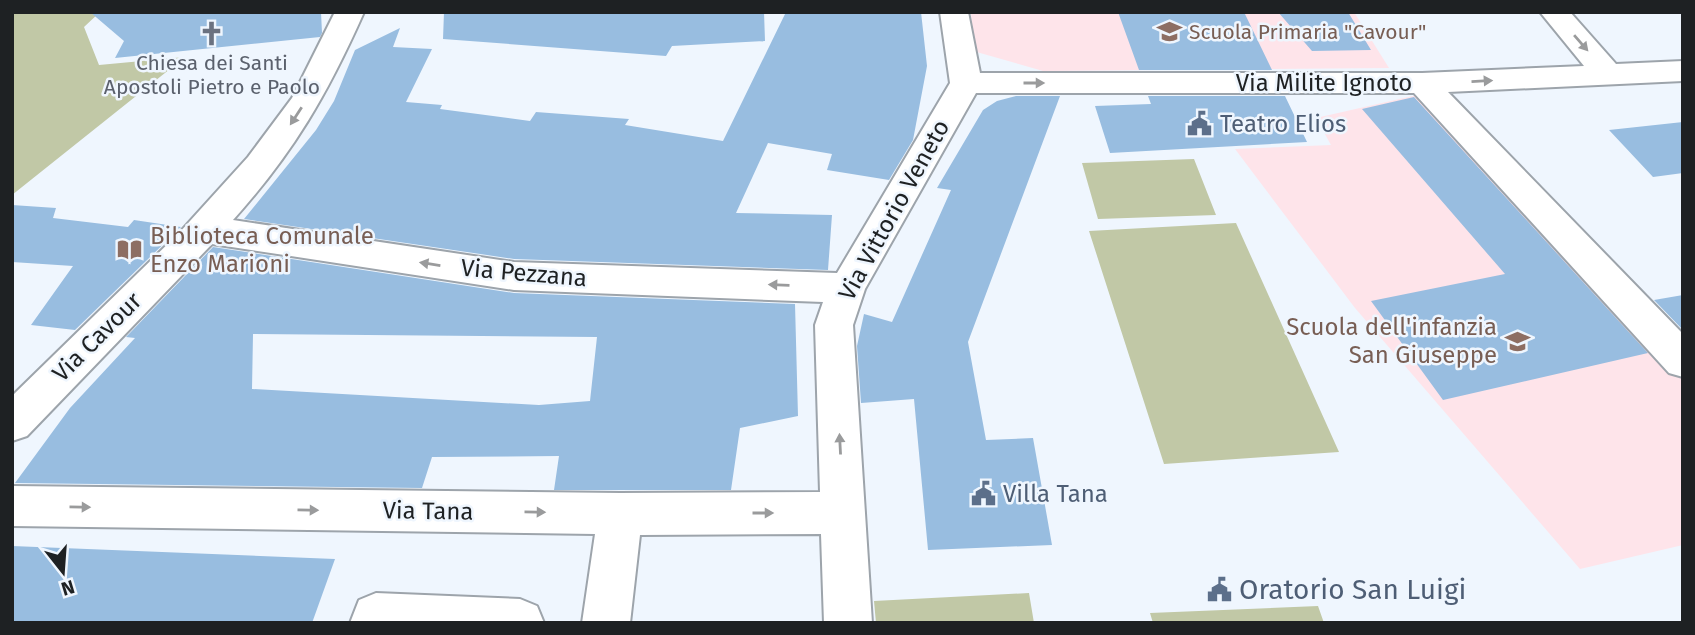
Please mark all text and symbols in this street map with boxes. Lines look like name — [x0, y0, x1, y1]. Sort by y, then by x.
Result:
school or university icon: Scuola Primaria "Cavour" — [1155, 18, 1183, 46]
place label: Scuola Primaria "Cavour" — [1189, 19, 1426, 45]
church icon: Chiesa dei Santi Apostoli Pietro e Paolo — [198, 20, 226, 48]
one-way arrow — [1573, 34, 1589, 52]
place label: Chiesa dei Santi Apostoli Pietro e Paolo — [104, 50, 320, 100]
street label: Via Milite Ignoto — [1236, 69, 1412, 97]
one-way arrow — [1471, 75, 1493, 86]
one-way arrow — [1023, 77, 1045, 89]
one-way arrow — [290, 107, 303, 126]
public building icon: Teatro Elios — [1186, 110, 1214, 138]
place label: Teatro Elios — [1220, 110, 1346, 138]
street label: Via Vittorio Veneto — [833, 115, 955, 305]
place label: Biblioteca Comunale Enzo Marioni — [150, 222, 374, 278]
library icon: Biblioteca Comunale Enzo Marioni — [116, 236, 144, 264]
street label: Via Pezzana — [460, 254, 588, 292]
one-way arrow — [419, 258, 441, 269]
one-way arrow — [768, 280, 790, 291]
street label: Via Cavour — [47, 286, 148, 387]
place label: Scuola dell'infanzia San Giuseppe — [1286, 313, 1497, 369]
school or university icon: Scuola dell'infanzia San Giuseppe — [1503, 327, 1531, 355]
one-way arrow — [835, 433, 846, 455]
public building icon: Villa Tana — [969, 480, 997, 508]
place label: Villa Tana — [1003, 480, 1108, 508]
street label: Via Tana — [382, 496, 474, 526]
one-way arrow — [70, 501, 92, 512]
one-way arrow — [297, 504, 319, 515]
one-way arrow — [525, 507, 547, 518]
one-way arrow — [752, 507, 774, 519]
north arrow — [28, 537, 98, 607]
place label: Oratorio San Luigi — [1239, 573, 1466, 606]
text: N — [58, 575, 77, 601]
public building icon: Oratorio San Luigi — [1205, 575, 1233, 603]

